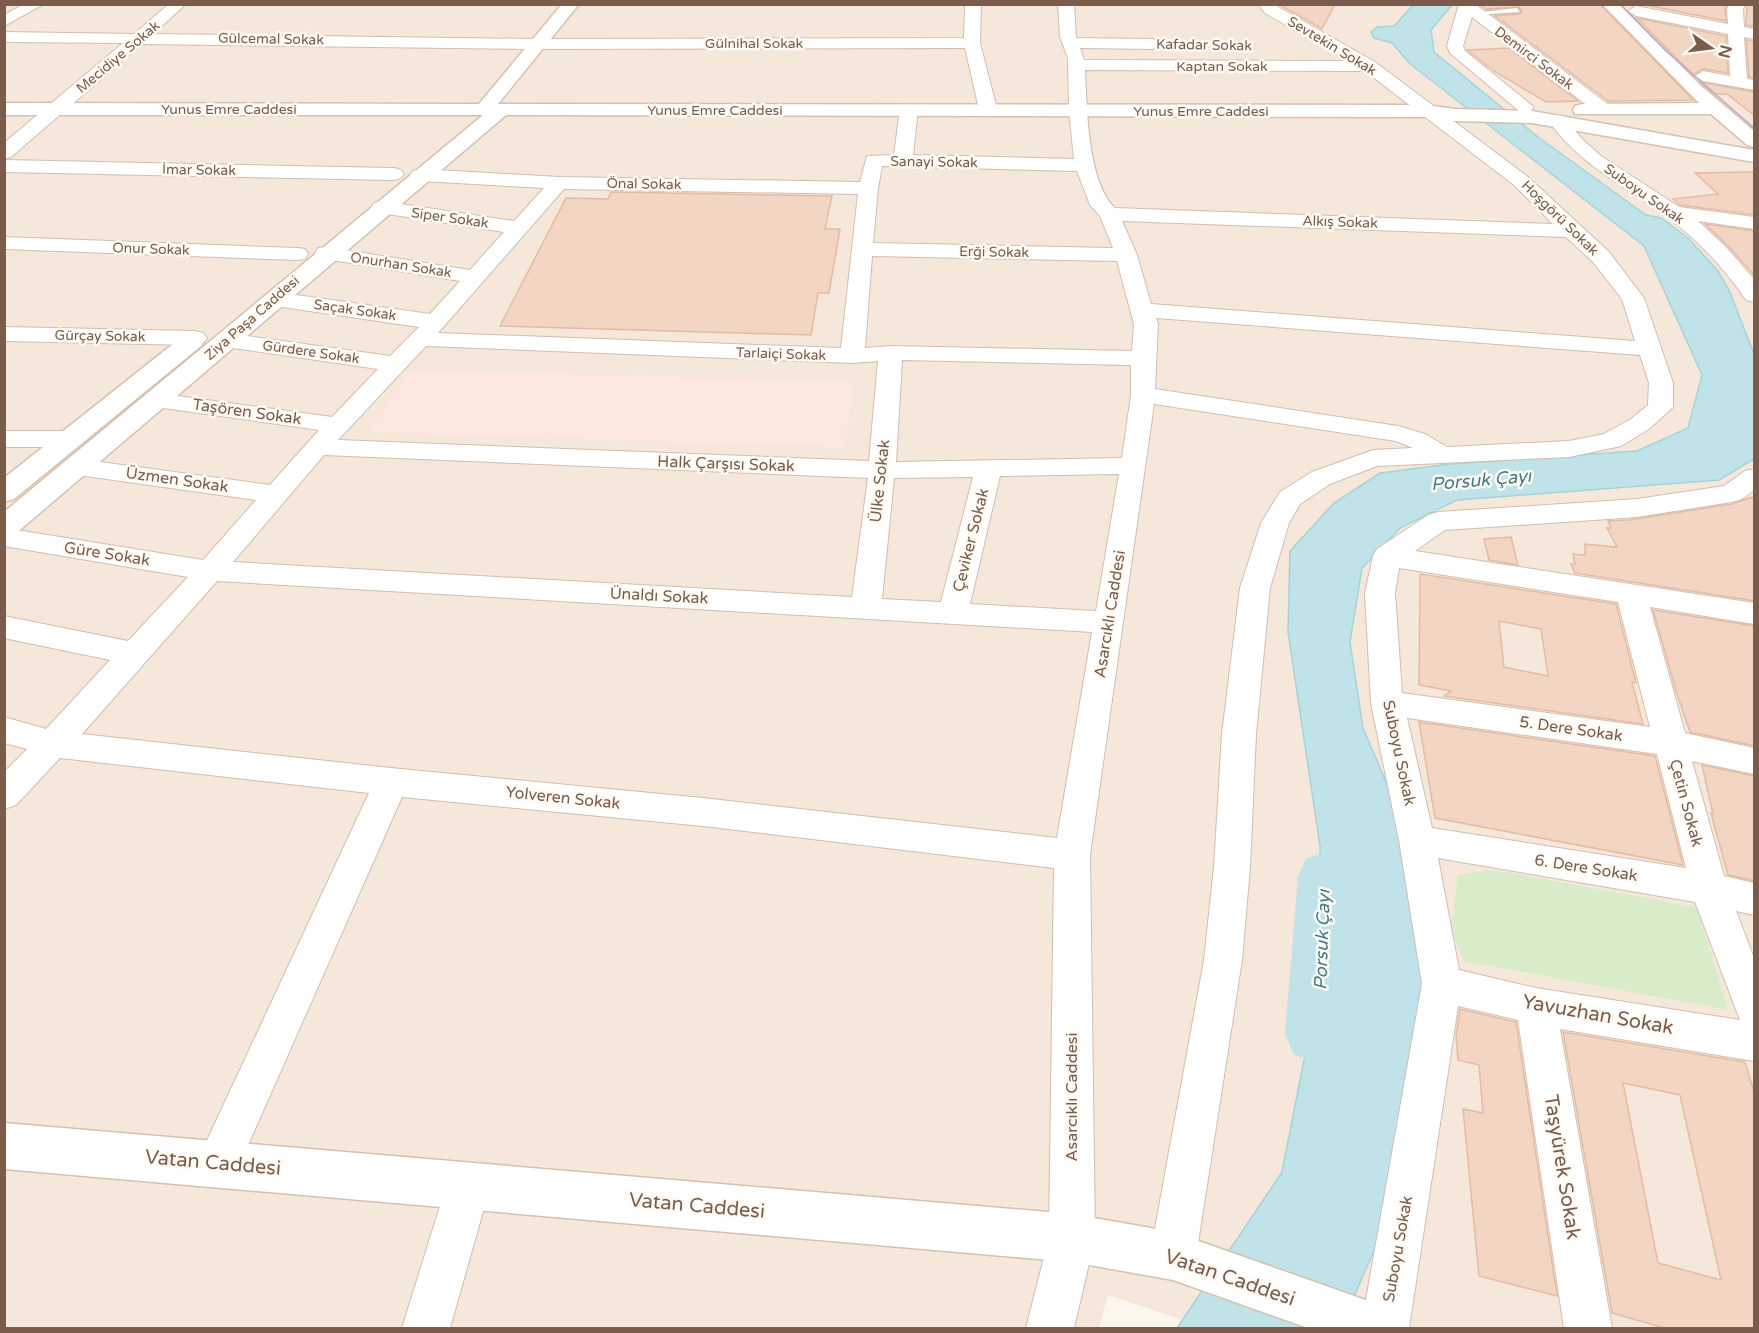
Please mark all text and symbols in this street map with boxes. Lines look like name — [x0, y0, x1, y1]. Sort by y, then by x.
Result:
street label: Sevtekin Sokak — [1284, 13, 1380, 79]
street label: Mecidiye Sokak — [73, 17, 163, 97]
north arrow — [1681, 18, 1741, 78]
street label: Demirci Sokak — [1491, 23, 1577, 93]
street label: Gülcemal Sokak — [218, 30, 324, 48]
street label: Gülnihal Sokak — [705, 35, 803, 52]
street label: Kafadar Sokak — [1156, 36, 1252, 54]
text: N — [1713, 43, 1736, 60]
street label: Kaptan Sokak — [1176, 58, 1268, 75]
street label: Yunus Emre Caddesi — [161, 101, 297, 118]
street label: Yunus Emre Caddesi — [647, 102, 783, 119]
street label: Yunus Emre Caddesi — [1133, 103, 1269, 120]
street label: Sanayi Sokak — [890, 153, 978, 171]
street label: Suboyu Sokak — [1601, 160, 1688, 228]
street label: İmar Sokak — [162, 161, 236, 179]
street label: Önal Sokak — [606, 175, 682, 193]
street label: Hoşgörü Sokak — [1518, 177, 1602, 259]
street label: Siper Sokak — [410, 204, 490, 232]
street label: Alkış Sokak — [1302, 212, 1378, 232]
street label: Onur Sokak — [112, 239, 190, 259]
street label: Erği Sokak — [959, 243, 1030, 261]
street label: Onurhan Sokak — [349, 249, 453, 281]
street label: Ziya Paşa Caddesi — [201, 272, 303, 364]
street label: Saçak Sokak — [313, 296, 398, 324]
street label: Gürçay Sokak — [54, 327, 146, 345]
street label: Gürdere Sokak — [261, 337, 361, 367]
street label: Tarlaiçi Sokak — [736, 344, 827, 364]
street label: Taşören Sokak — [191, 394, 303, 430]
street label: Ülke Sokak — [866, 438, 894, 524]
street label: Halk Çarşısı Sokak — [657, 452, 795, 476]
street label: Üzmen Sokak — [124, 463, 230, 497]
water label: Porsuk Çayı — [1430, 465, 1533, 495]
street label: Çeviker Sokak — [948, 486, 994, 594]
street label: Güre Sokak — [63, 537, 152, 571]
street label: Asarcıklı Caddesi — [1090, 549, 1130, 679]
street label: Ünaldı Sokak — [609, 583, 709, 609]
street label: Suboyu Sokak — [1378, 698, 1420, 808]
street label: 5. Dere Sokak — [1518, 712, 1624, 746]
street label: Çetin Sokak — [1665, 757, 1707, 849]
street label: Yolveren Sokak — [505, 782, 621, 814]
street label: 6. Dere Sokak — [1533, 850, 1639, 886]
water label: Porsuk Çayı — [1309, 888, 1335, 991]
street label: Yavuzhan Sokak — [1521, 990, 1676, 1040]
street label: Asarcıklı Caddesi — [1062, 1033, 1082, 1161]
street label: Taşyürek Sokak — [1539, 1093, 1585, 1241]
street label: Vatan Caddesi — [144, 1145, 282, 1181]
street label: Vatan Caddesi — [628, 1188, 766, 1224]
street label: Suboyu Sokak — [1379, 1194, 1417, 1304]
street label: Vatan Caddesi — [1162, 1244, 1298, 1312]

